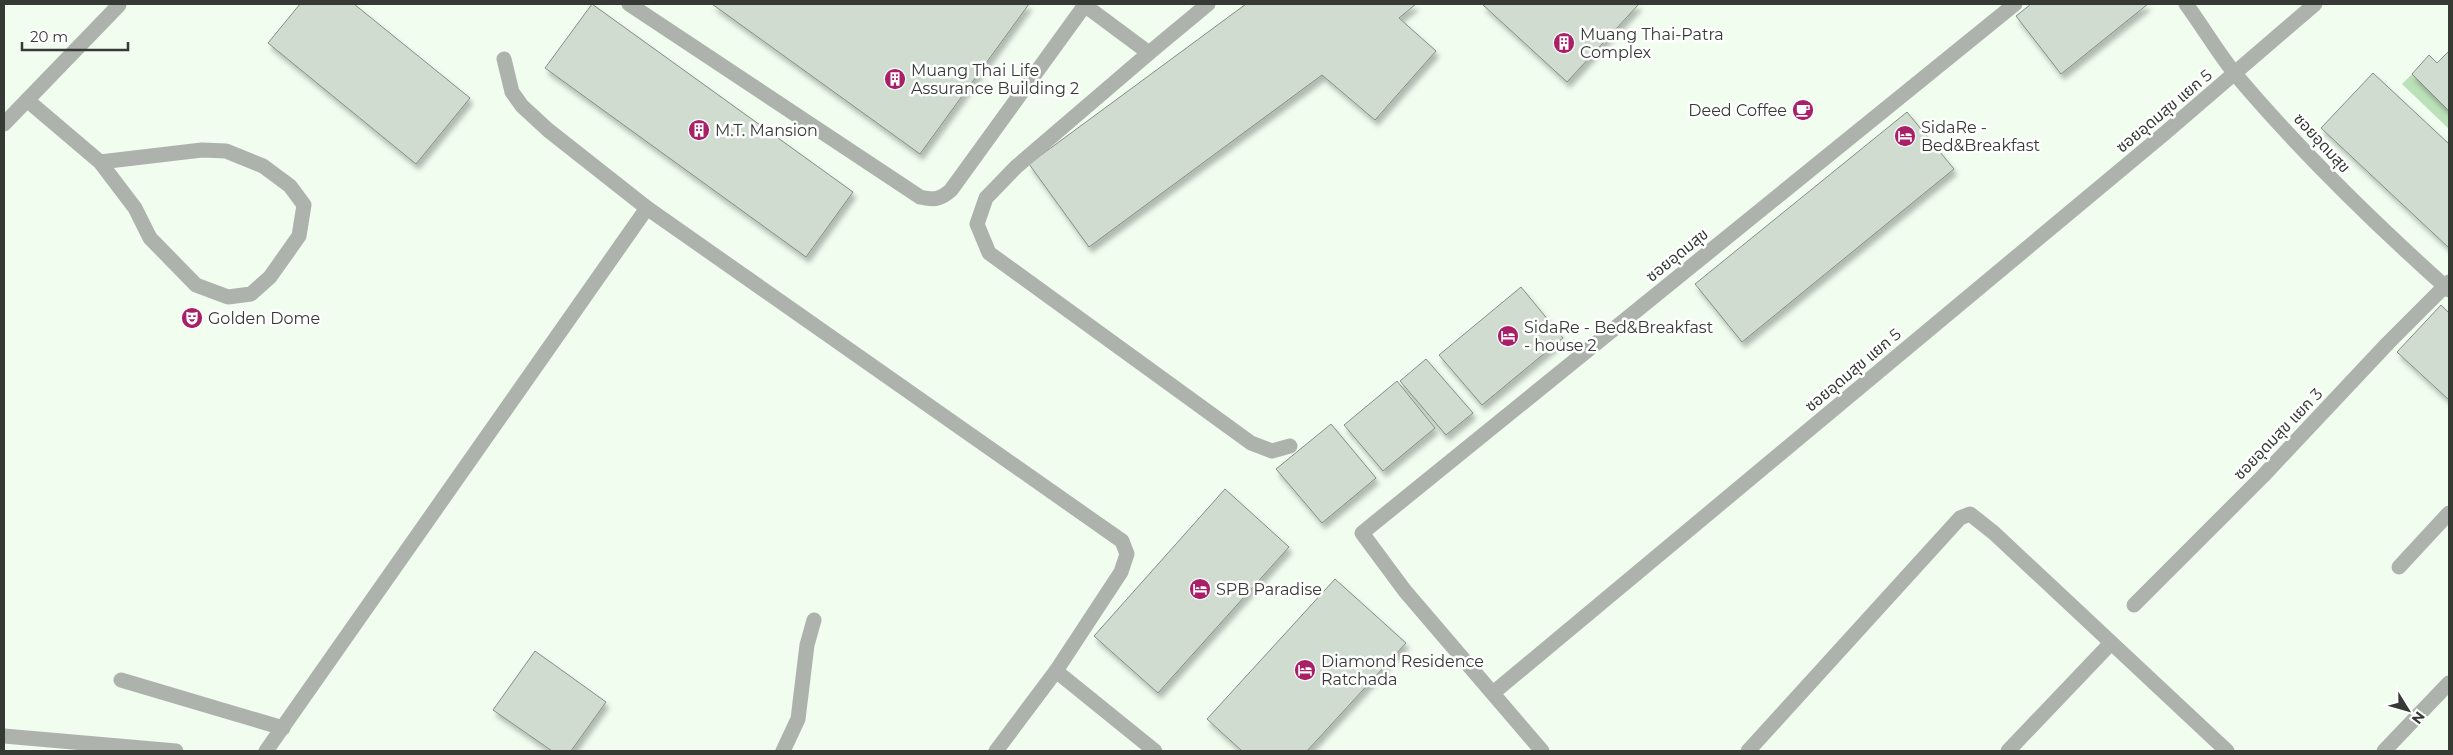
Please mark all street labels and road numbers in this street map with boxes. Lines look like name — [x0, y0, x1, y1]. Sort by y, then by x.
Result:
street label: ซอยอุดมสุข แยก 5 — [2112, 65, 2216, 157]
street label: ซอยอุดมสุข — [2290, 109, 2354, 177]
street label: ซอยอุดมสุข — [1642, 224, 1712, 286]
street label: ซอยอุดมสุข แยก 5 — [1801, 324, 1905, 416]
street label: ซอยอุดมสุข แยก 3 — [2230, 384, 2326, 484]

